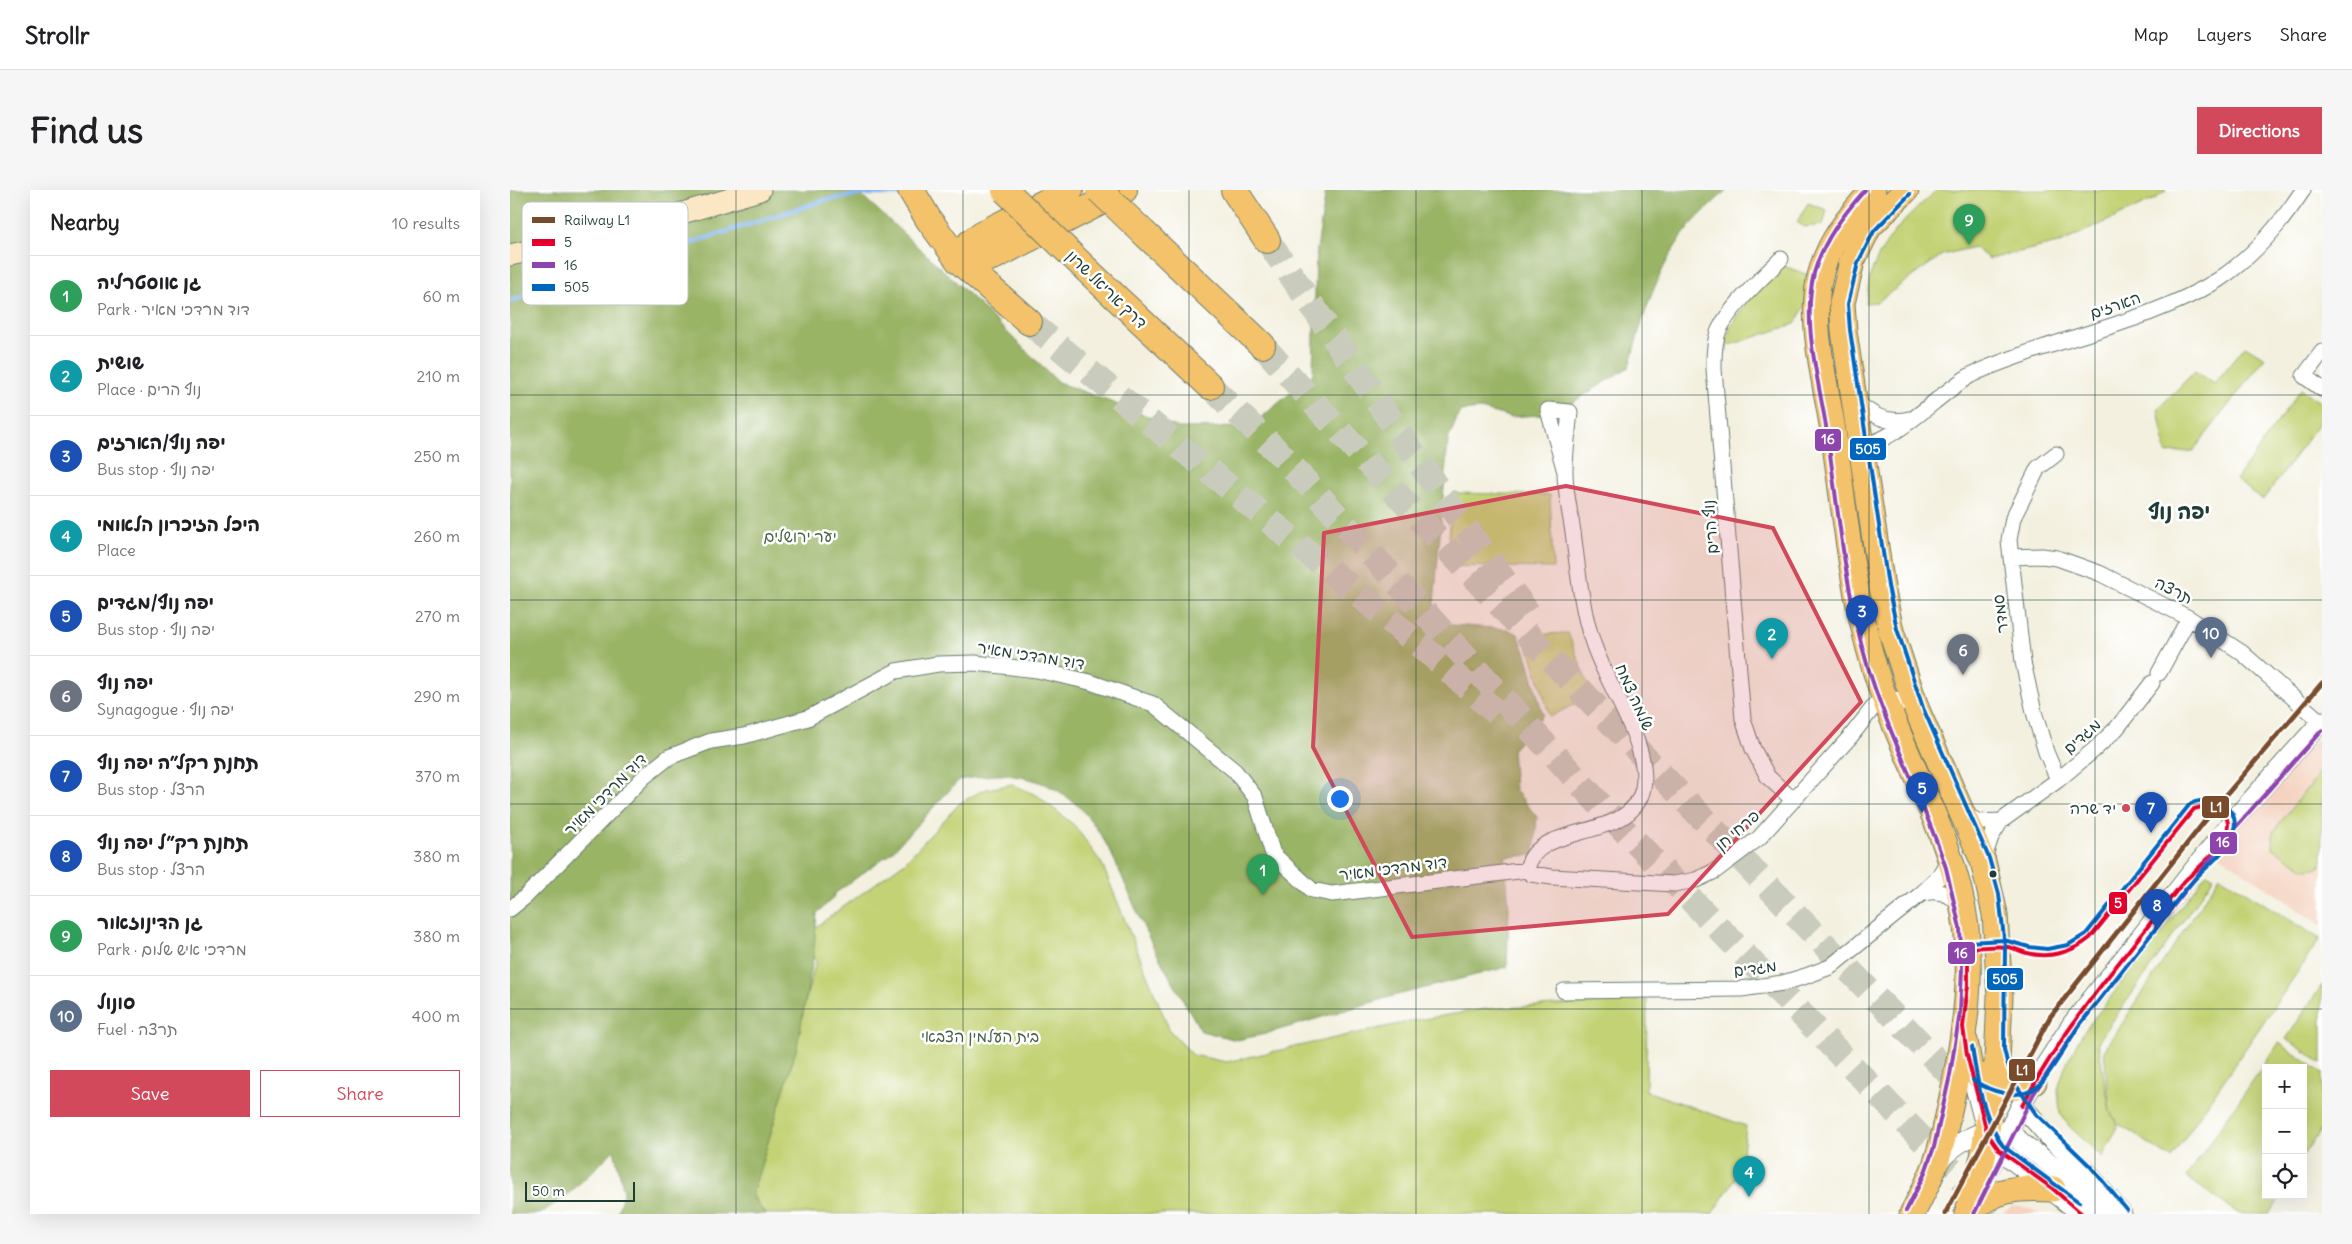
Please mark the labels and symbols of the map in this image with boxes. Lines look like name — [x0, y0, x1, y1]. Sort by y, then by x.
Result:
legend — [522, 202, 688, 305]
pin: 9 — [1953, 204, 1985, 245]
text: Railway L1 — [564, 211, 630, 229]
text: 5 — [564, 233, 572, 251]
street label: דרך אריאל שרון — [1062, 246, 1151, 333]
text: 16 — [564, 256, 578, 274]
text: 505 — [564, 278, 589, 296]
street label: הארזים — [2087, 287, 2143, 323]
line badge: 16 — [1814, 428, 1842, 452]
text: 16 — [1821, 430, 1835, 448]
line badge: 505 — [1849, 437, 1887, 461]
text: 505 — [1855, 440, 1881, 458]
district label: יפה נוף — [2148, 498, 2210, 525]
street label: נוף הרים — [1698, 499, 1722, 555]
park label: יער ירושלים — [763, 526, 837, 546]
street label: תרצה — [2152, 572, 2196, 608]
street label: סמדר — [1988, 594, 2012, 634]
pin: 3 — [1846, 595, 1878, 636]
pin: 10 — [2195, 617, 2227, 658]
pin: 2 — [1756, 618, 1788, 659]
pin: 6 — [1947, 634, 1979, 675]
street label: דוד מרדכי מאיר — [976, 637, 1086, 673]
street label: שלמה צמח — [1611, 660, 1659, 734]
street label: מגדים — [2059, 714, 2105, 758]
street label: דוד מרדכי מאיר — [560, 749, 650, 839]
pin: 5 — [1906, 772, 1938, 813]
your location — [1327, 786, 1353, 812]
pin: 7 — [2135, 792, 2167, 833]
line badge: L1 — [2201, 795, 2230, 819]
place label: יד שרה — [2070, 798, 2116, 818]
text: L1 — [2210, 798, 2222, 816]
marker: יד שרה — [2120, 802, 2132, 814]
street label: פרחי חן — [1711, 805, 1763, 855]
line badge: 16 — [2209, 831, 2238, 855]
text: 16 — [2216, 833, 2230, 851]
street label: דוד מרדכי מאיר — [1338, 851, 1448, 885]
pin: 1 — [1247, 854, 1279, 895]
unlabelled marker — [1988, 869, 1998, 879]
pin: 8 — [2141, 889, 2173, 930]
line badge: 5 — [2108, 891, 2128, 915]
text: 5 — [2114, 894, 2122, 912]
line badge: 16 — [1947, 941, 1976, 965]
text: 16 — [1954, 944, 1968, 962]
street label: מגדים — [1732, 955, 1778, 981]
line badge: 505 — [1986, 967, 2024, 991]
text: 505 — [1992, 970, 2018, 988]
park label: בית העלמין הצבאי — [921, 1026, 1039, 1047]
line badge: L1 — [2008, 1058, 2036, 1082]
text: L1 — [2016, 1061, 2028, 1079]
pin: 4 — [1733, 1156, 1765, 1197]
scale bar — [525, 1179, 635, 1202]

